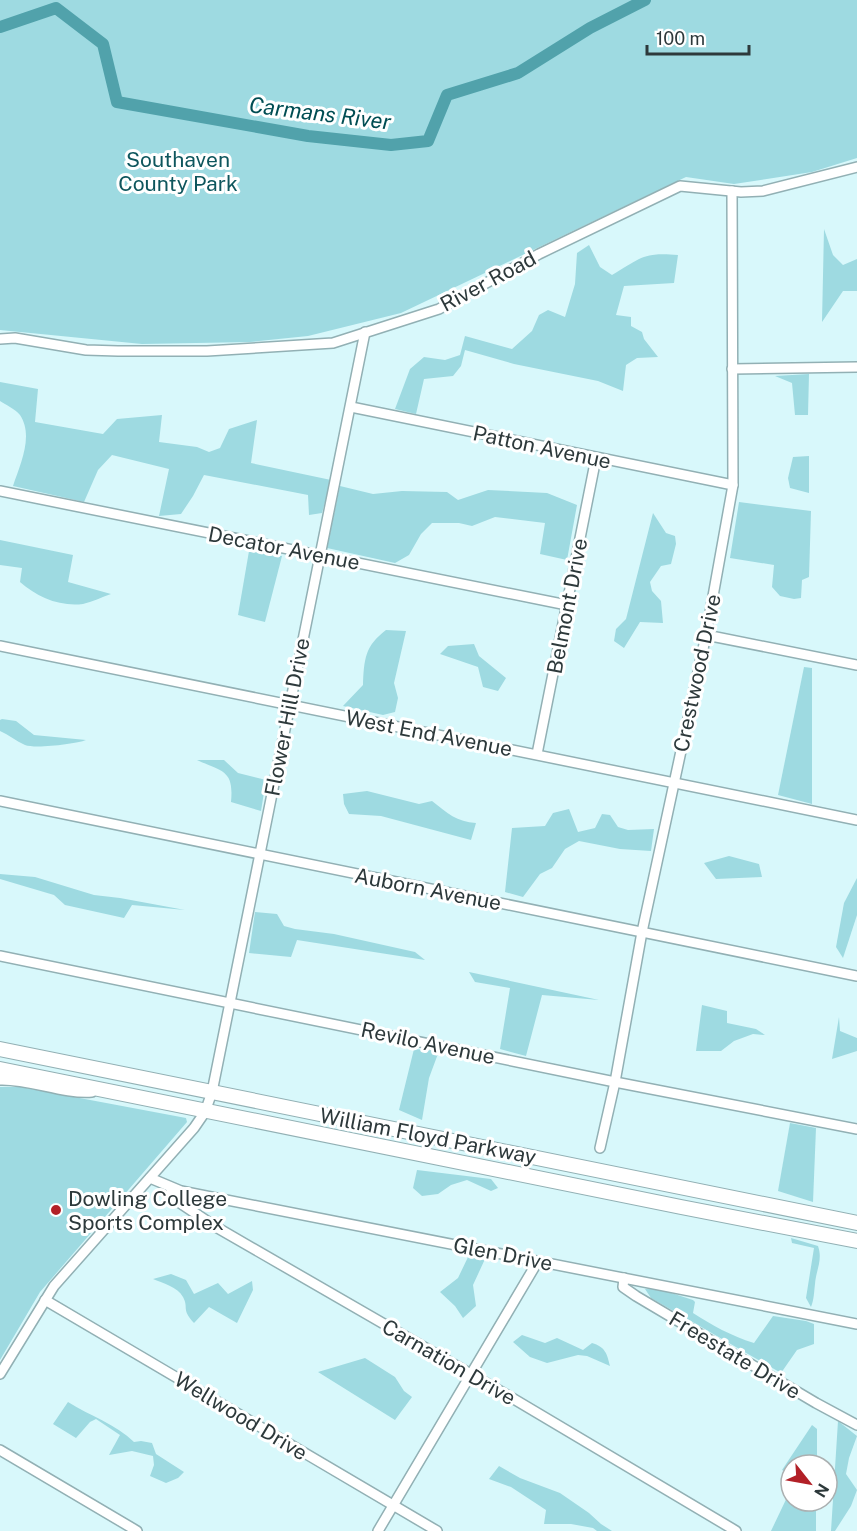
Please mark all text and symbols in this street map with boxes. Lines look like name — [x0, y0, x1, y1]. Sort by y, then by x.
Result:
scale bar — [647, 18, 749, 56]
text: 100 m — [656, 28, 705, 49]
water label: Carmans River — [248, 91, 393, 135]
park label: Southaven County Park — [118, 147, 238, 196]
street label: River Road — [436, 245, 540, 317]
street label: Patton Avenue — [471, 420, 613, 474]
street label: Decator Avenue — [206, 521, 362, 575]
street label: Belmont Drive — [542, 536, 592, 676]
street label: Crestwood Drive — [668, 592, 726, 754]
street label: Flower Hill Drive — [259, 636, 315, 798]
street label: West End Avenue — [344, 705, 514, 761]
street label: Auborn Avenue — [352, 863, 504, 915]
street label: Revilo Avenue — [359, 1017, 497, 1069]
street label: William Floyd Parkway — [318, 1103, 538, 1169]
place label: Dowling College Sports Complex — [68, 1186, 227, 1235]
marker: Dowling College Sports Complex — [49, 1203, 63, 1217]
street label: Glen Drive — [451, 1232, 555, 1276]
street label: Freestate Drive — [665, 1306, 805, 1404]
street label: Carnation Drive — [378, 1314, 520, 1410]
street label: Wellwood Drive — [170, 1366, 312, 1466]
north arrow — [779, 1453, 839, 1513]
text: N — [810, 1480, 833, 1501]

